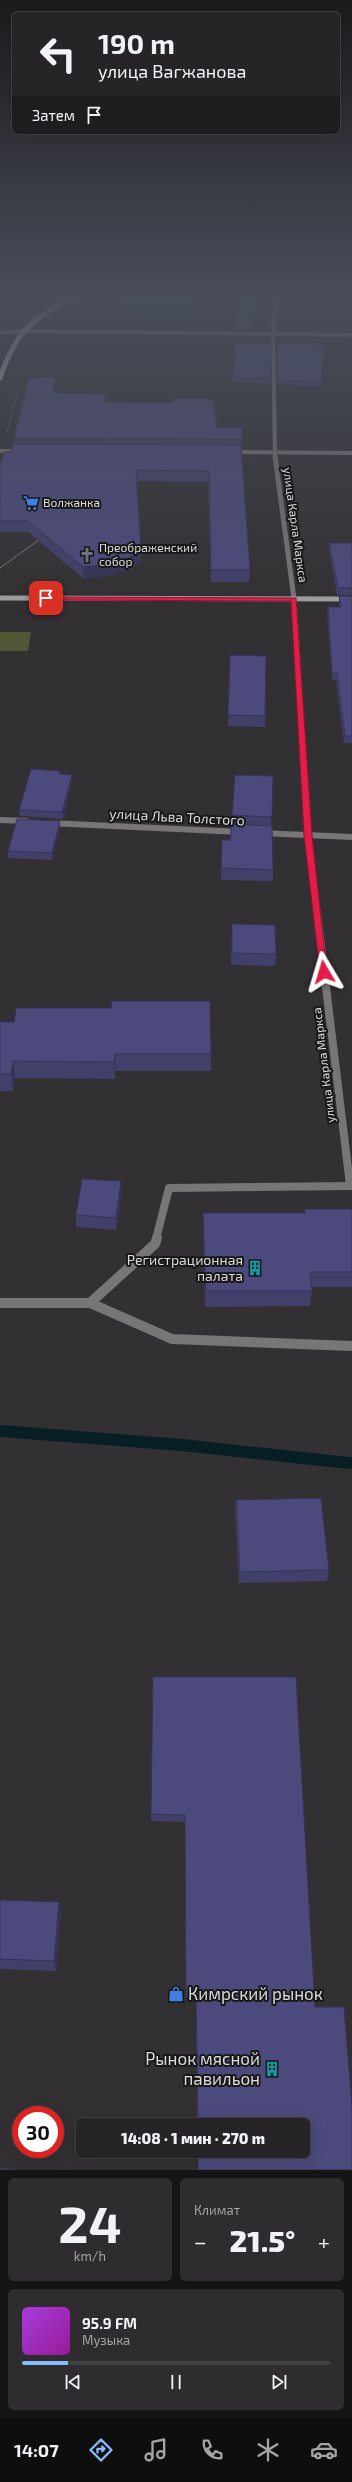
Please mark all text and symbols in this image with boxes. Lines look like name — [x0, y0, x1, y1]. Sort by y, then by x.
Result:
text: 190 m — [98, 26, 175, 60]
icon: left — [32, 28, 84, 80]
text: улица Вагжанова — [98, 60, 247, 82]
icon: arrive — [83, 104, 105, 126]
text: Затем — [32, 106, 75, 124]
street label: улица Карла Маркса — [280, 466, 311, 583]
supermarket icon: Волжанка — [22, 494, 40, 512]
place label: Волжанка — [43, 495, 100, 509]
place label: Преображенский собор — [99, 540, 197, 568]
church icon: Преображенский собор — [78, 546, 96, 564]
pin — [29, 581, 63, 615]
icon: arrive — [35, 587, 57, 609]
street label: улица Льва Толстого — [109, 804, 245, 829]
position arrow — [303, 951, 345, 993]
street label: улица Карла Маркса — [309, 1007, 338, 1124]
place label: Регистрационная палата — [127, 1251, 243, 1284]
building icon: Регистрационная палата — [246, 1259, 264, 1277]
place label: Кимрский рынок — [188, 1983, 323, 2004]
shop icon: Кимрский рынок — [167, 1985, 185, 2003]
place label: Рынок мясной павильон — [145, 2048, 260, 2088]
building icon: Рынок мясной павильон — [263, 2060, 281, 2078]
speed limit sign: 30 — [12, 2106, 64, 2158]
text: 14:08 · 1 мин · 270 m — [121, 2129, 265, 2147]
text: 24 — [58, 2191, 122, 2253]
text: Климат — [194, 2202, 240, 2218]
text: 21.5° — [230, 2222, 295, 2258]
text: − — [194, 2228, 207, 2254]
text: + — [318, 2228, 330, 2254]
text: km/h — [74, 2248, 106, 2264]
text: 95.9 FM — [82, 2314, 137, 2332]
text: Музыка — [82, 2332, 130, 2348]
icon: previous — [62, 2371, 84, 2393]
icon: pause — [165, 2371, 187, 2393]
icon: next — [268, 2371, 290, 2393]
icon: directions — [87, 2436, 115, 2464]
icon: music — [142, 2436, 170, 2464]
icon: phone — [198, 2436, 226, 2464]
icon: climate — [254, 2436, 282, 2464]
icon: car — [310, 2436, 338, 2464]
text: 14:07 — [14, 2439, 59, 2461]

